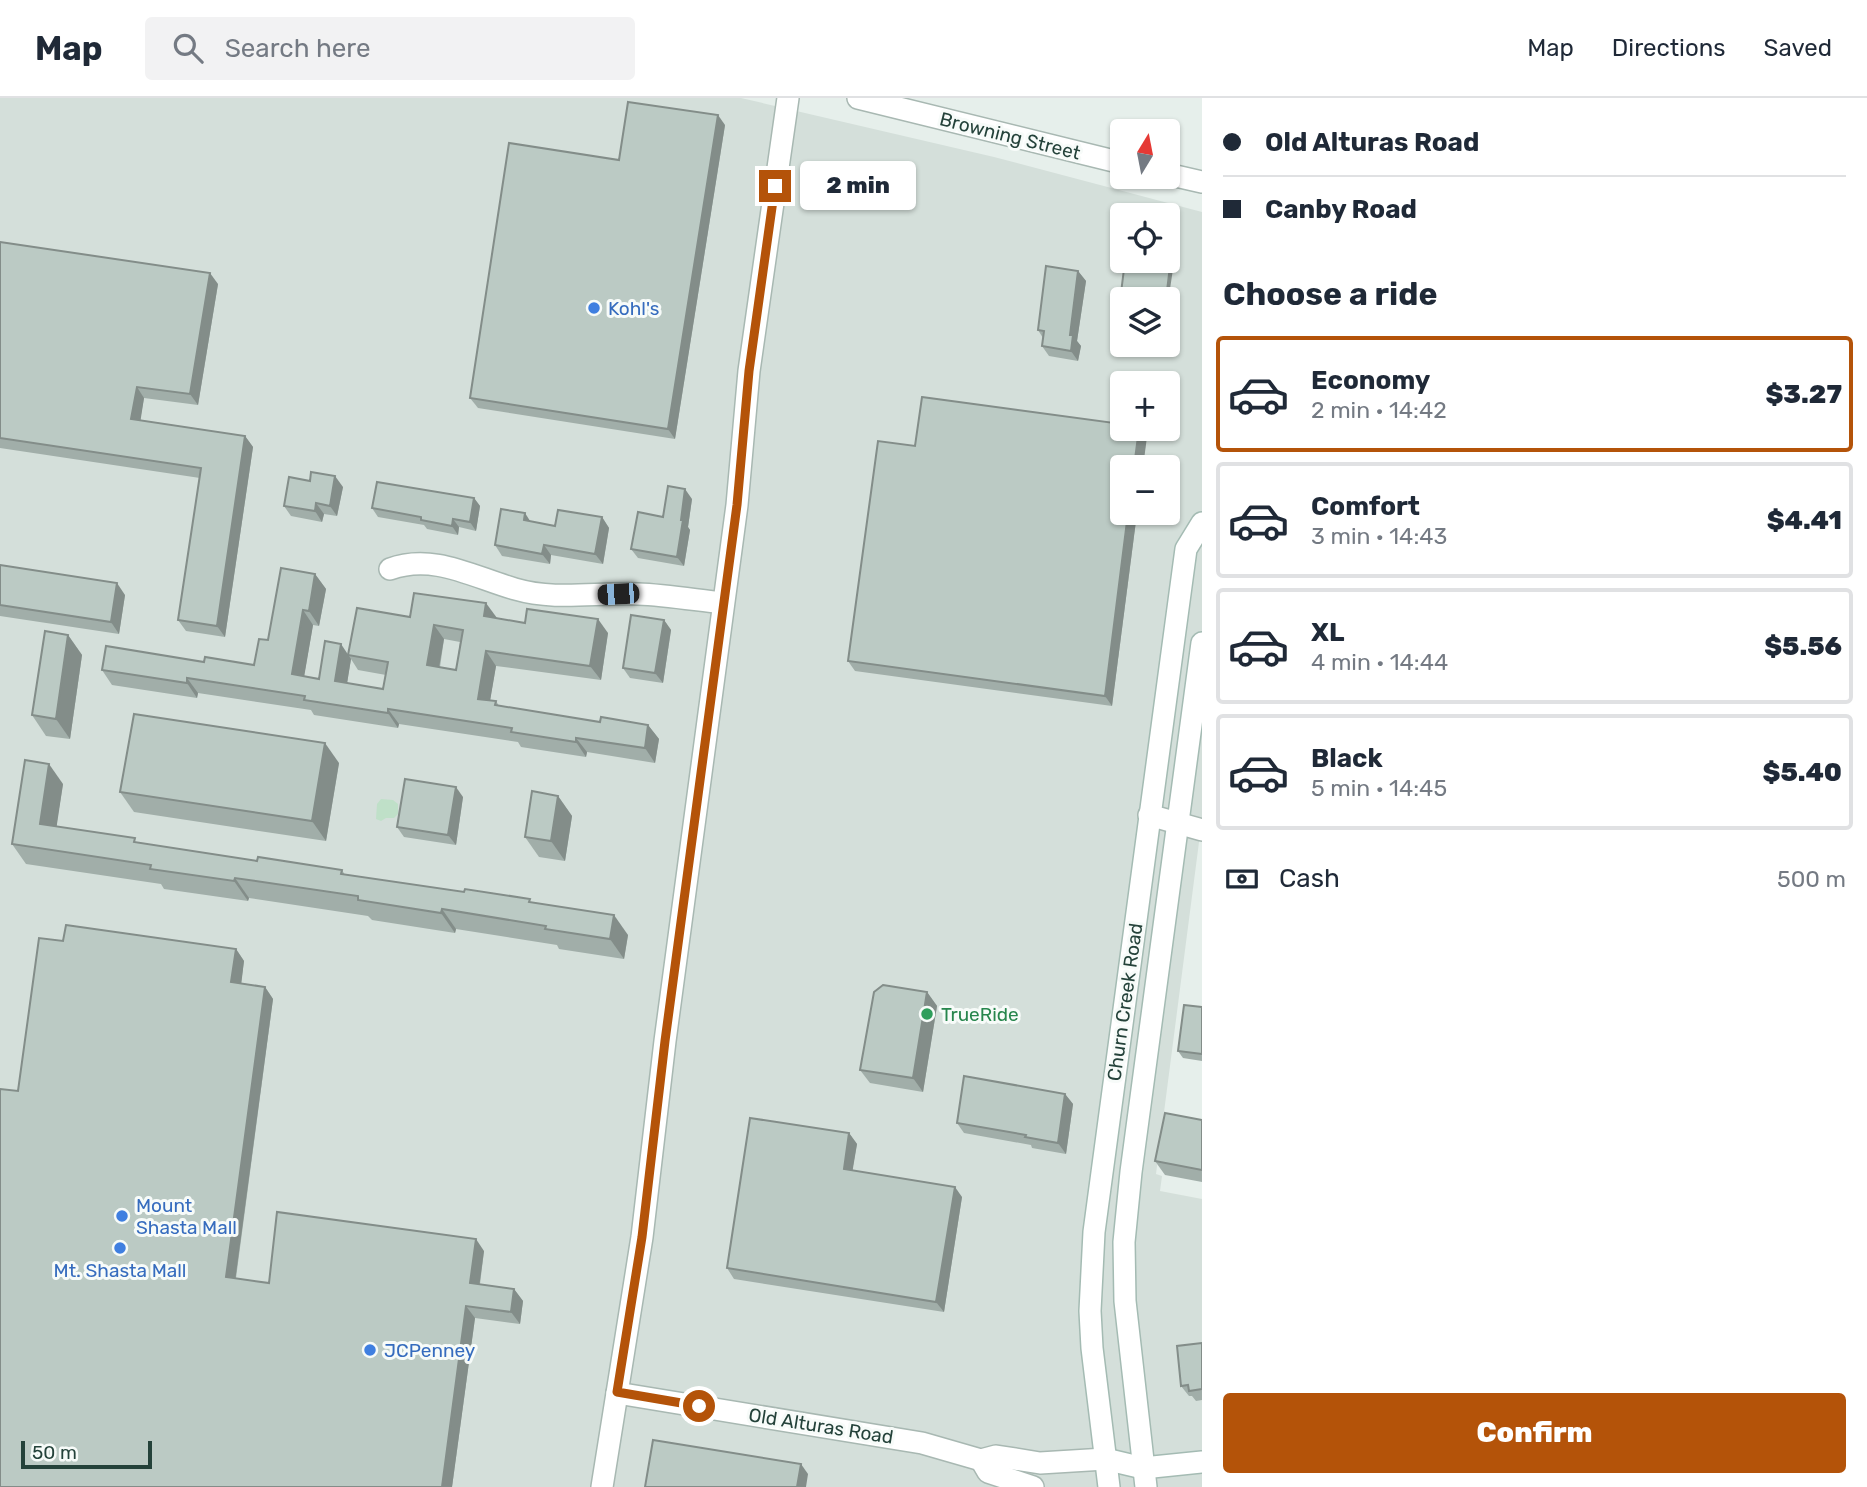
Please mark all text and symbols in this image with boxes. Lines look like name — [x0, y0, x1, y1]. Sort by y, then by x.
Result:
search box — [145, 17, 635, 80]
text: Map — [35, 29, 103, 68]
icon: search — [169, 29, 207, 67]
text: Search here — [225, 33, 370, 64]
text: Map — [1527, 34, 1574, 62]
text: Directions — [1612, 34, 1725, 62]
text: Saved — [1763, 34, 1832, 62]
street label: Browning Street — [937, 107, 1083, 165]
north arrow — [1110, 119, 1180, 189]
map controls — [1110, 119, 1180, 525]
text: Old Alturas Road — [1265, 127, 1479, 158]
callout: 2 min — [800, 162, 915, 210]
route end — [759, 170, 791, 202]
text: 2 min — [826, 171, 890, 199]
text: Canby Road — [1265, 194, 1417, 225]
button: locate — [1110, 203, 1180, 273]
text: Choose a ride — [1223, 275, 1437, 313]
button: layers — [1110, 287, 1180, 357]
place label: Kohl's — [608, 297, 659, 320]
marker: Kohl's — [586, 300, 602, 316]
icon: car — [1227, 363, 1290, 426]
text: Economy — [1311, 365, 1430, 396]
button: + — [1110, 371, 1180, 441]
text: $3.27 — [1765, 379, 1842, 410]
text: 2 min · 14:42 — [1311, 396, 1447, 424]
button: − — [1110, 455, 1180, 525]
icon: car — [1227, 489, 1290, 552]
text: Comfort — [1311, 491, 1420, 522]
text: $4.41 — [1767, 505, 1842, 536]
text: 3 min · 14:43 — [1311, 522, 1447, 550]
car — [597, 582, 640, 606]
icon: car — [1227, 615, 1290, 678]
text: XL — [1311, 617, 1344, 648]
text: $5.56 — [1764, 631, 1842, 662]
text: 4 min · 14:44 — [1311, 648, 1448, 676]
icon: car — [1227, 741, 1290, 804]
text: Black — [1311, 743, 1383, 774]
text: $5.40 — [1763, 757, 1842, 788]
text: 5 min · 14:45 — [1311, 774, 1447, 802]
icon: cash — [1223, 860, 1261, 898]
text: Cash — [1279, 863, 1340, 894]
text: 500 m — [1777, 865, 1846, 893]
street label: Churn Creek Road — [1103, 922, 1147, 1082]
place label: TrueRide — [941, 1003, 1019, 1026]
marker: TrueRide — [919, 1006, 935, 1022]
place label: Mount Shasta Mall — [136, 1194, 237, 1239]
marker: Mount Shasta Mall — [114, 1208, 130, 1224]
marker: Mt. Shasta Mall — [112, 1240, 128, 1256]
place label: Mt. Shasta Mall — [54, 1259, 186, 1282]
place label: JCPenney — [384, 1339, 475, 1362]
marker: JCPenney — [362, 1342, 378, 1358]
route start — [683, 1390, 715, 1422]
button: Confirm — [1223, 1393, 1846, 1473]
street label: Old Alturas Road — [747, 1403, 895, 1449]
scale bar — [21, 1438, 152, 1470]
text: 50 m — [32, 1441, 77, 1464]

